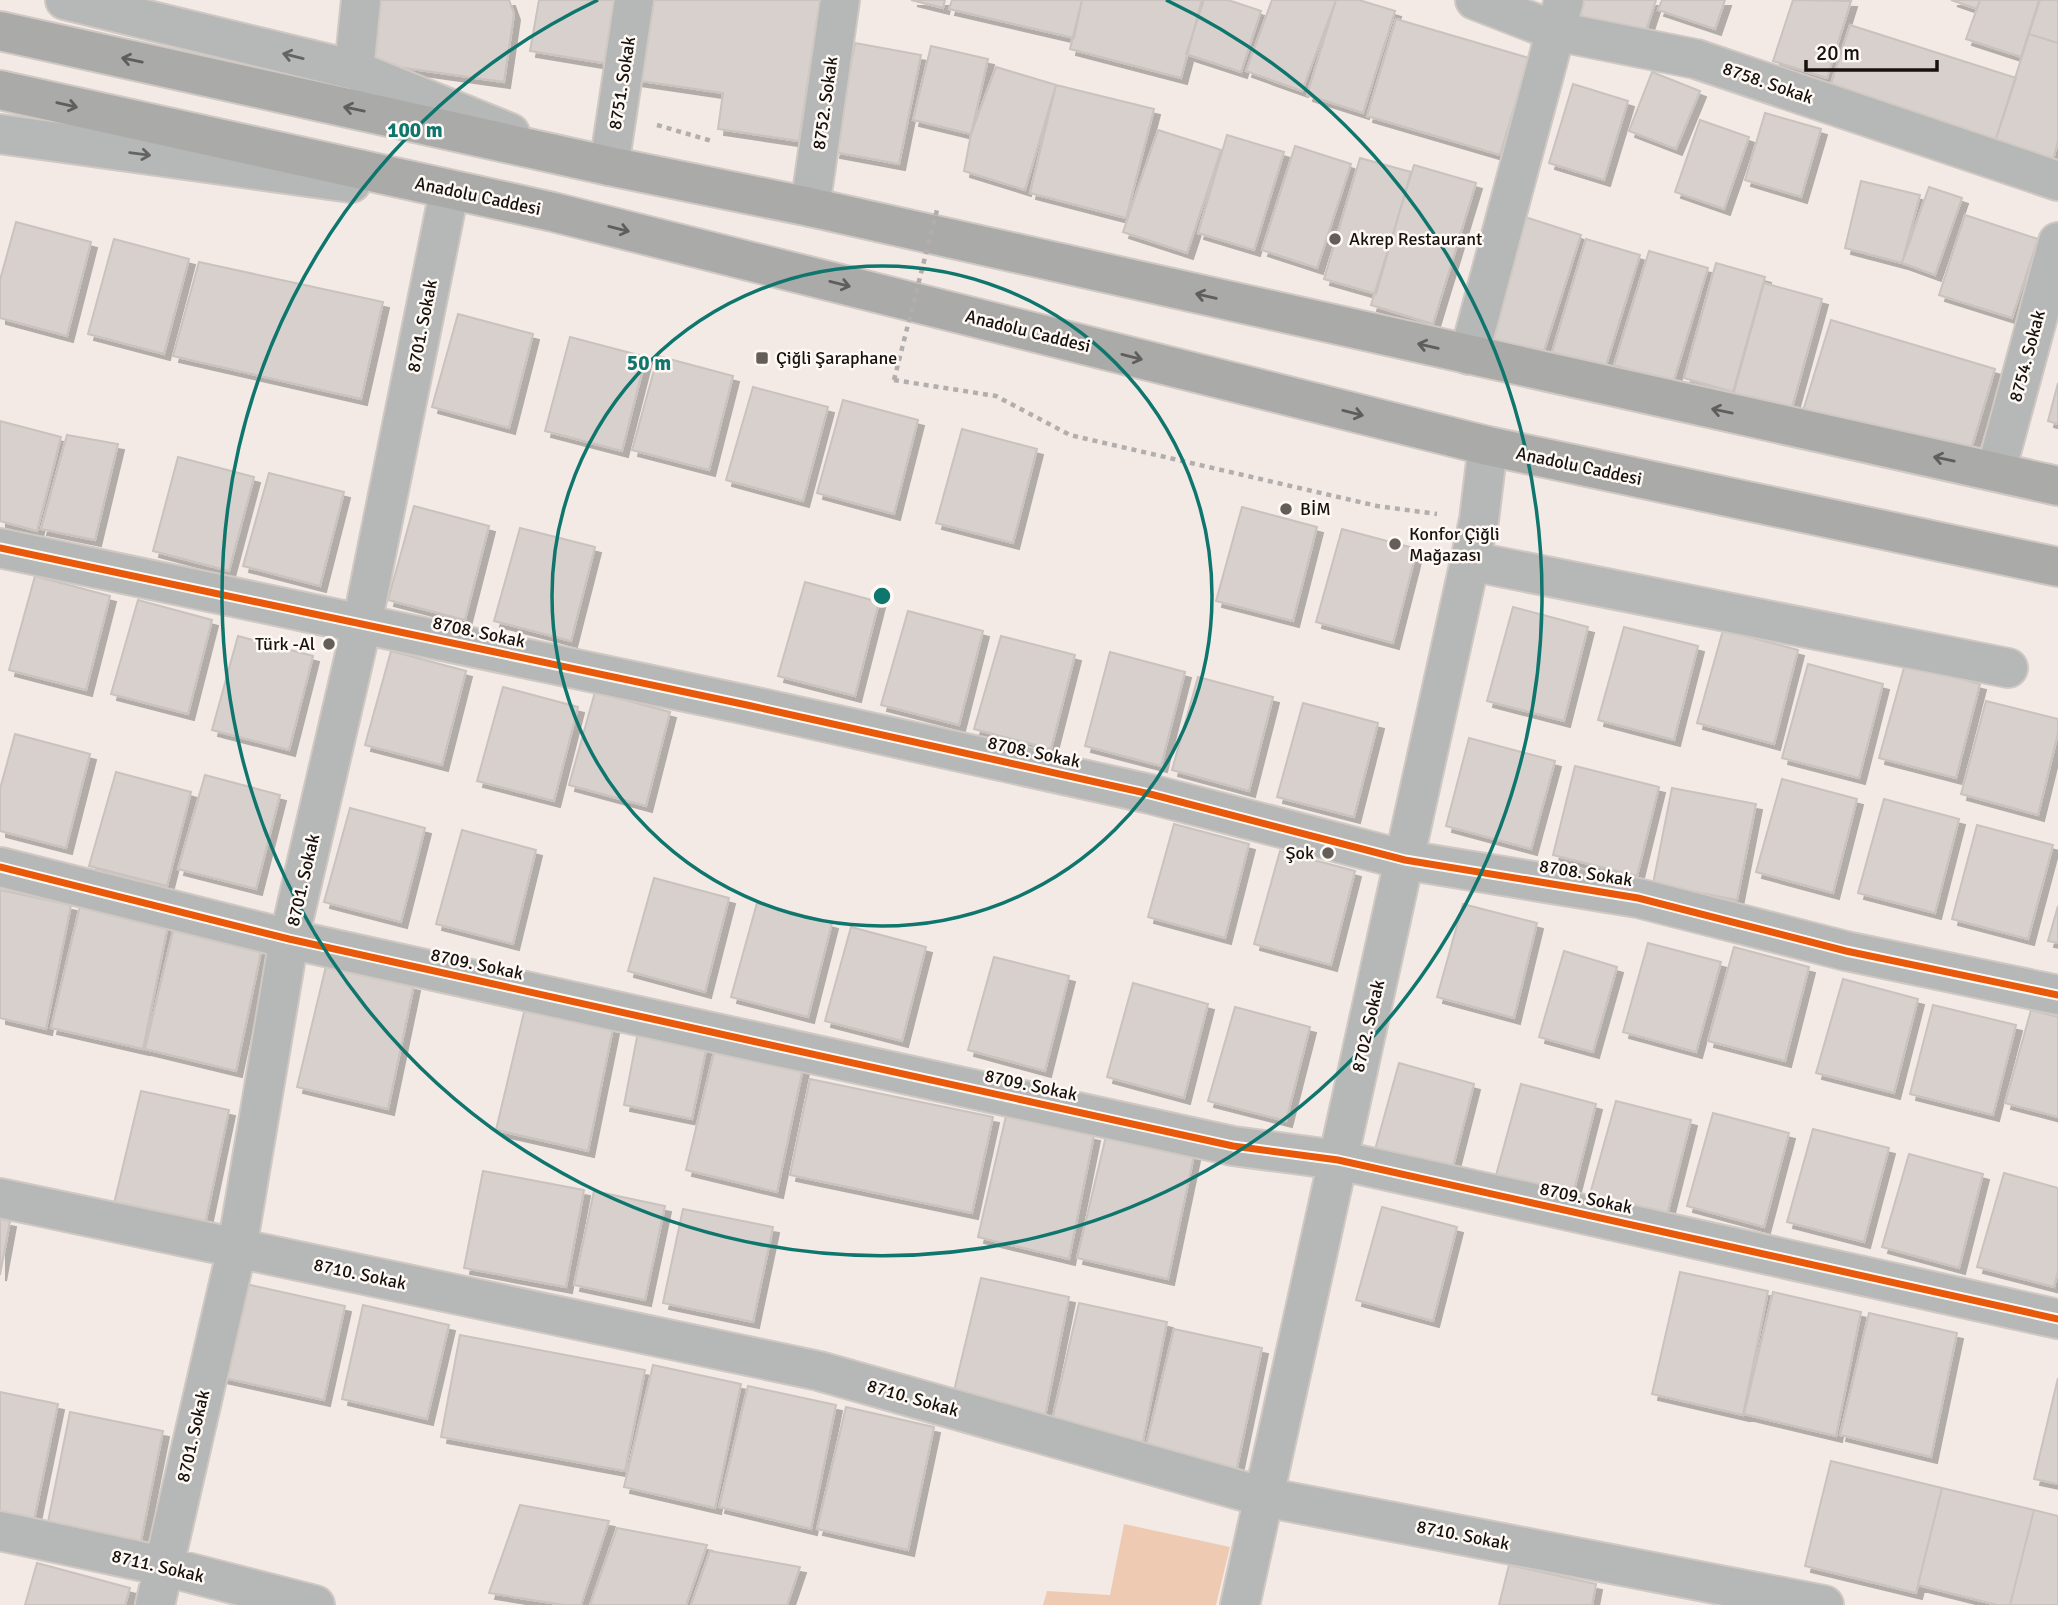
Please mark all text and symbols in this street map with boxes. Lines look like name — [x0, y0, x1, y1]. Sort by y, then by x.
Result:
scale bar — [1806, 28, 1937, 72]
street label: 8751. Sokak — [604, 35, 640, 131]
text: 20 m — [1816, 40, 1860, 66]
one-way arrow — [282, 49, 305, 62]
one-way arrow — [121, 53, 144, 66]
street label: 8752. Sokak — [808, 55, 842, 151]
street label: 8758. Sokak — [1720, 57, 1816, 109]
one-way arrow — [55, 98, 78, 112]
one-way arrow — [343, 101, 366, 115]
text: 100 m — [387, 117, 443, 143]
one-way arrow — [129, 147, 151, 160]
street label: Anadolu Caddesi — [413, 172, 543, 220]
one-way arrow — [608, 223, 630, 236]
place label: Akrep Restaurant — [1349, 228, 1482, 250]
marker: Akrep Restaurant — [1327, 231, 1343, 247]
street label: 8701. Sokak — [402, 278, 442, 374]
one-way arrow — [828, 278, 851, 291]
one-way arrow — [1195, 289, 1217, 302]
street label: Anadolu Caddesi — [963, 305, 1093, 357]
street label: 8754. Sokak — [2004, 308, 2050, 404]
one-way arrow — [1417, 339, 1439, 352]
place label: Çiğli Şaraphane — [776, 347, 897, 369]
text: 50 m — [627, 350, 671, 376]
marker: Çiğli Şaraphane — [754, 350, 770, 366]
one-way arrow — [1120, 351, 1143, 364]
one-way arrow — [1711, 403, 1733, 416]
one-way arrow — [1341, 407, 1364, 420]
street label: Anadolu Caddesi — [1514, 442, 1644, 490]
one-way arrow — [1933, 452, 1956, 466]
place label: BİM — [1300, 498, 1331, 520]
marker: BİM — [1278, 501, 1294, 517]
place label: Konfor Çiğli Mağazası — [1409, 523, 1500, 566]
marker: Konfor Çiğli Mağazası — [1387, 536, 1403, 552]
centre of rings — [870, 584, 894, 608]
street label: 8708. Sokak — [431, 611, 527, 653]
place label: Türk -Al — [255, 633, 315, 655]
marker: Türk -Al — [321, 636, 337, 652]
street label: 8708. Sokak — [986, 731, 1082, 773]
street label: 8701. Sokak — [282, 832, 324, 928]
place label: Şok — [1286, 842, 1314, 864]
marker: Şok — [1320, 845, 1336, 861]
street label: 8708. Sokak — [1538, 855, 1634, 891]
street label: 8709. Sokak — [429, 943, 525, 985]
street label: 8702. Sokak — [1347, 978, 1389, 1074]
street label: 8709. Sokak — [983, 1064, 1079, 1106]
street label: 8709. Sokak — [1538, 1177, 1634, 1219]
street label: 8710. Sokak — [312, 1253, 408, 1295]
street label: 8710. Sokak — [865, 1374, 961, 1422]
street label: 8701. Sokak — [172, 1388, 214, 1484]
street label: 8710. Sokak — [1415, 1515, 1511, 1555]
street label: 8711. Sokak — [110, 1545, 206, 1587]

